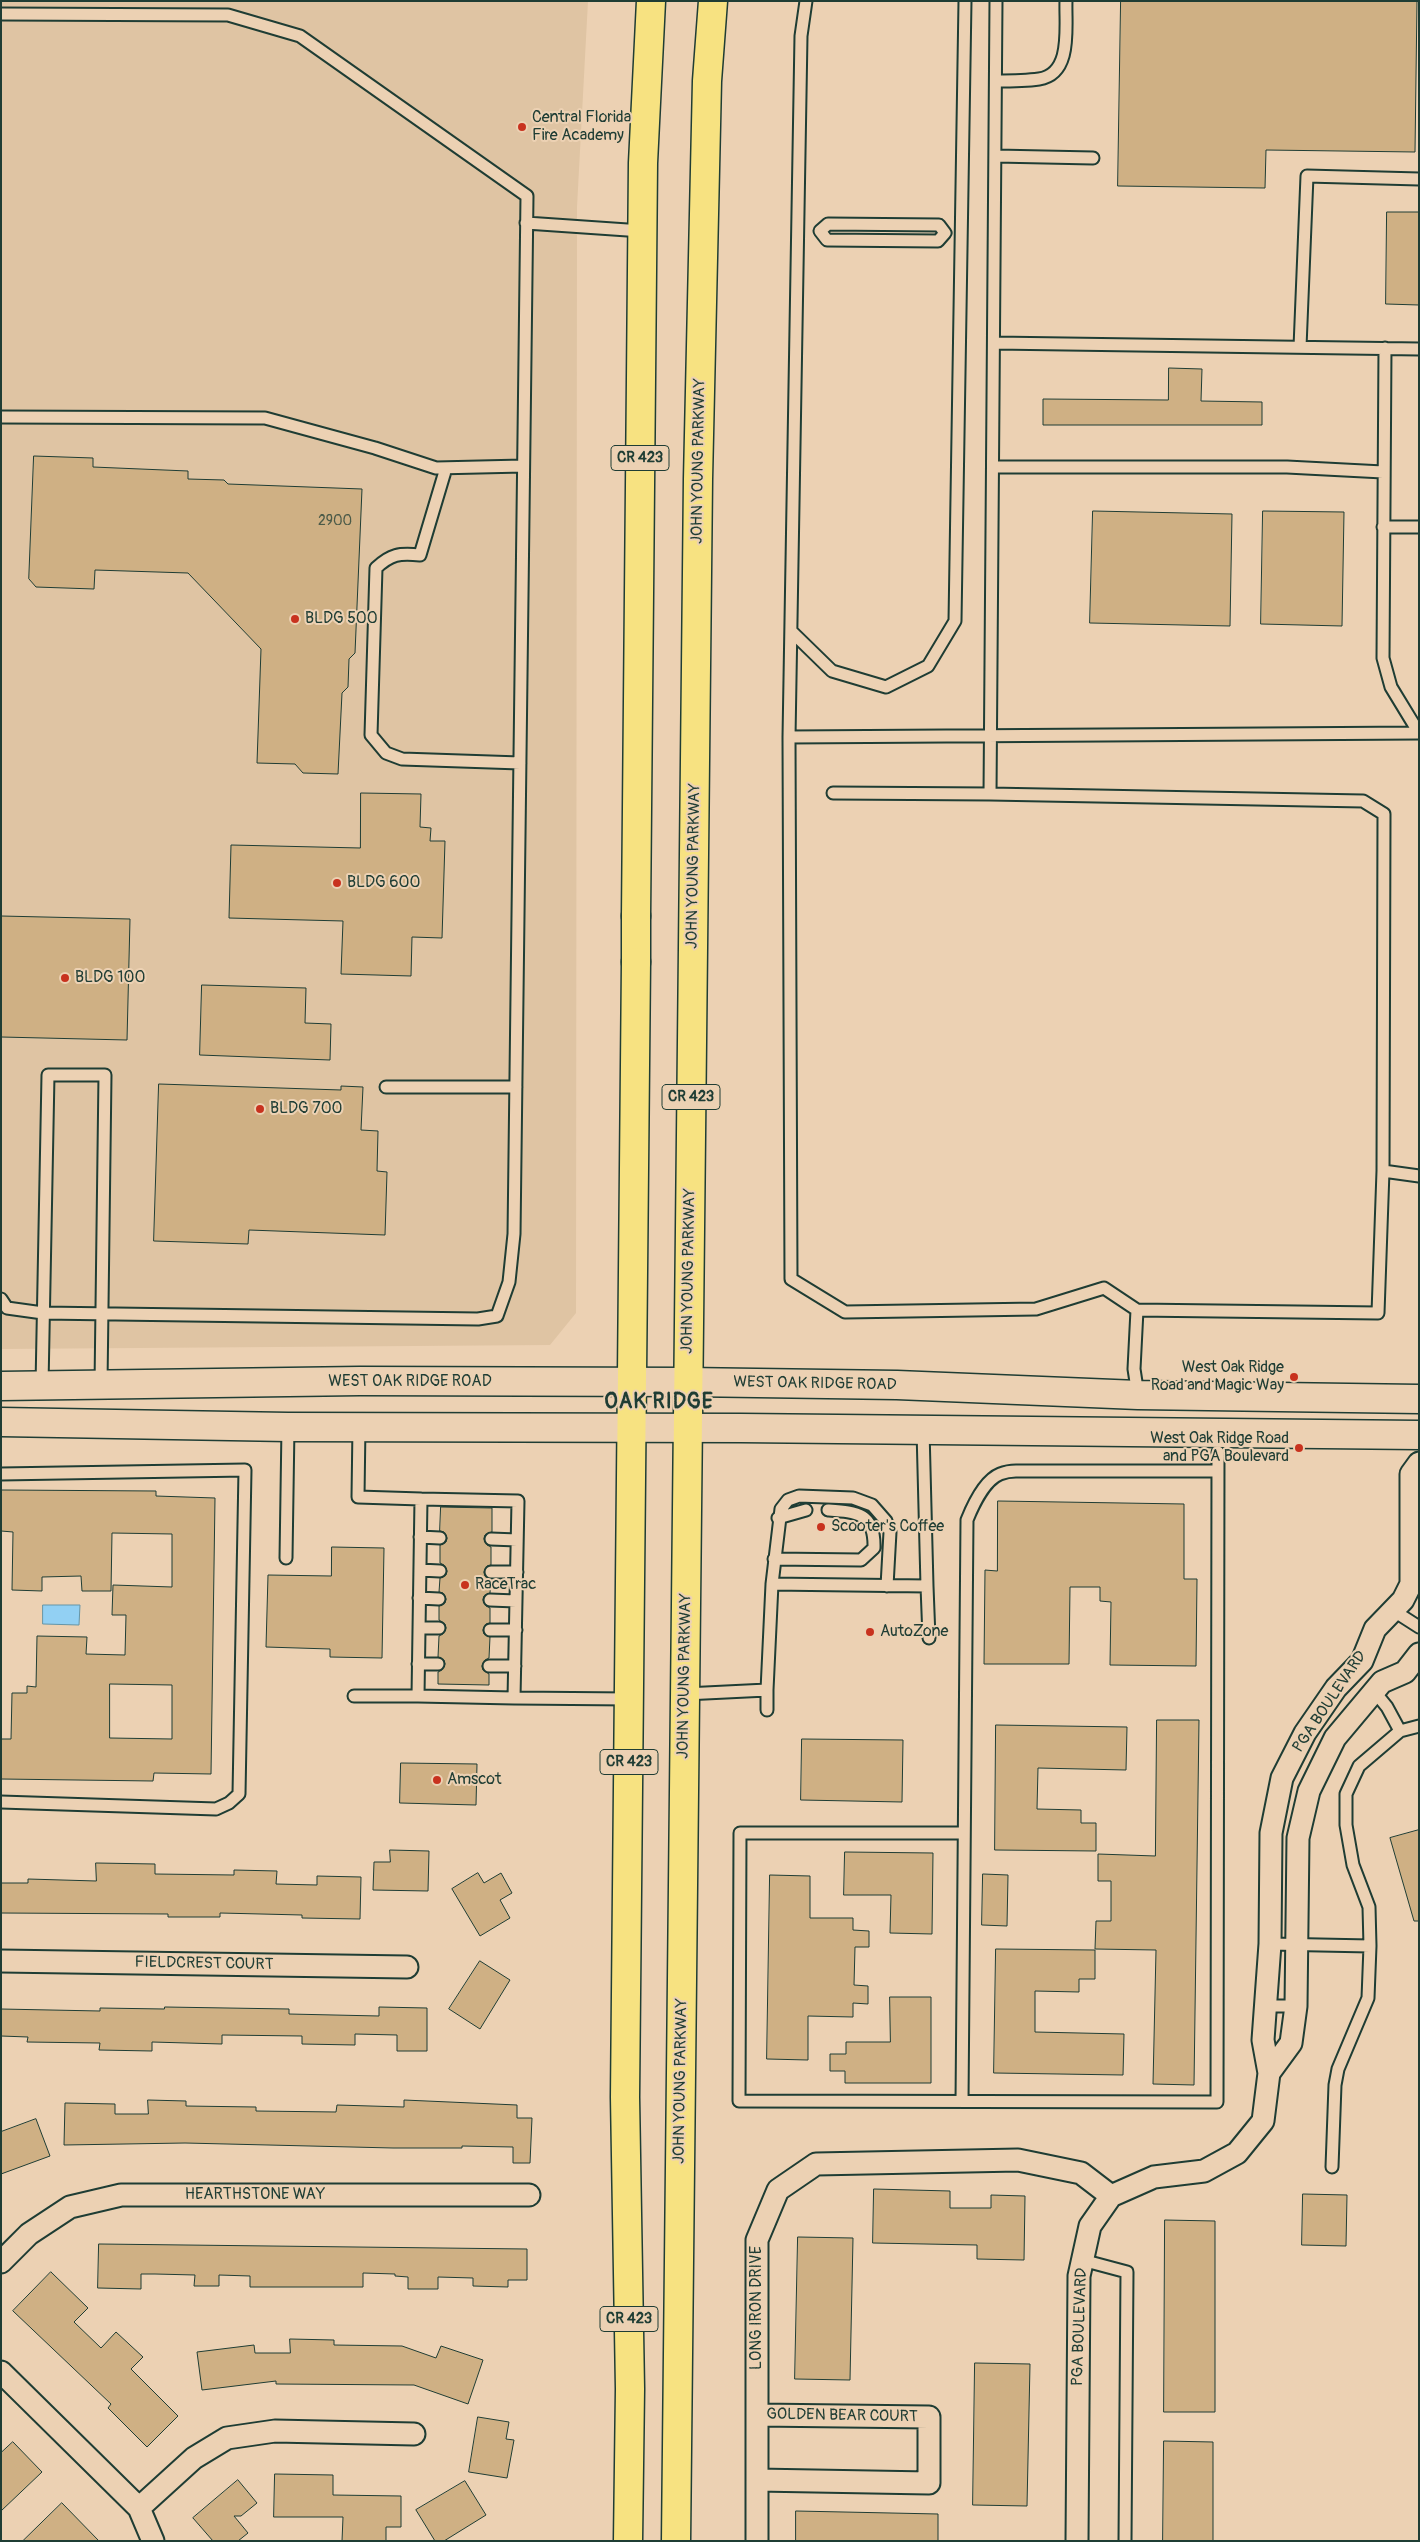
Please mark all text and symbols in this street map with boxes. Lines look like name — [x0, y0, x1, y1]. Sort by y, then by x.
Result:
place label: Central Florida Fire Academy — [532, 108, 631, 146]
marker: Central Florida Fire Academy — [516, 121, 528, 133]
street label: JOHN YOUNG PARKWAY — [688, 378, 710, 544]
road number: CR 423 — [611, 446, 669, 470]
house number: 2900 — [318, 513, 352, 529]
place label: BLDG 500 — [305, 609, 378, 629]
marker: BLDG 500 — [289, 613, 301, 625]
street label: JOHN YOUNG PARKWAY — [683, 783, 705, 949]
place label: BLDG 600 — [347, 873, 420, 893]
marker: BLDG 600 — [331, 877, 343, 889]
place label: BLDG 100 — [75, 968, 145, 988]
marker: BLDG 100 — [59, 972, 71, 984]
road number: CR 423 — [662, 1084, 720, 1110]
place label: BLDG 700 — [270, 1099, 343, 1119]
marker: BLDG 700 — [254, 1103, 266, 1115]
street label: JOHN YOUNG PARKWAY — [678, 1188, 700, 1354]
place label: West Oak Ridge Road and Magic Way — [1151, 1358, 1284, 1396]
marker: West Oak Ridge Road and Magic Way — [1288, 1371, 1300, 1383]
street label: WEST OAK RIDGE ROAD — [328, 1372, 492, 1392]
street label: WEST OAK RIDGE ROAD — [733, 1373, 897, 1395]
district label: OAK RIDGE — [603, 1390, 715, 1416]
place label: West Oak Ridge Road and PGA Boulevard — [1150, 1429, 1289, 1467]
marker: West Oak Ridge Road and PGA Boulevard — [1293, 1442, 1305, 1454]
place label: Scooter's Coffee — [831, 1517, 944, 1537]
marker: Scooter's Coffee — [815, 1521, 827, 1533]
place label: RaceTrac — [475, 1575, 536, 1595]
marker: RaceTrac — [459, 1579, 471, 1591]
street label: JOHN YOUNG PARKWAY — [674, 1593, 696, 1759]
place label: AutoZone — [880, 1622, 948, 1642]
marker: AutoZone — [864, 1626, 876, 1638]
street label: PGA BOULEVARD — [1289, 1648, 1371, 1756]
road number: CR 423 — [600, 1750, 658, 1774]
place label: Amscot — [447, 1770, 501, 1790]
marker: Amscot — [431, 1774, 443, 1786]
street label: FIELDCREST COURT — [134, 1953, 274, 1975]
street label: JOHN YOUNG PARKWAY — [670, 1998, 692, 2164]
street label: HEARTHSTONE WAY — [185, 2185, 325, 2205]
street label: LONG IRON DRIVE — [747, 2246, 767, 2370]
street label: PGA BOULEVARD — [1068, 2267, 1092, 2387]
road number: CR 423 — [600, 2306, 658, 2332]
street label: GOLDEN BEAR COURT — [766, 2405, 918, 2427]

